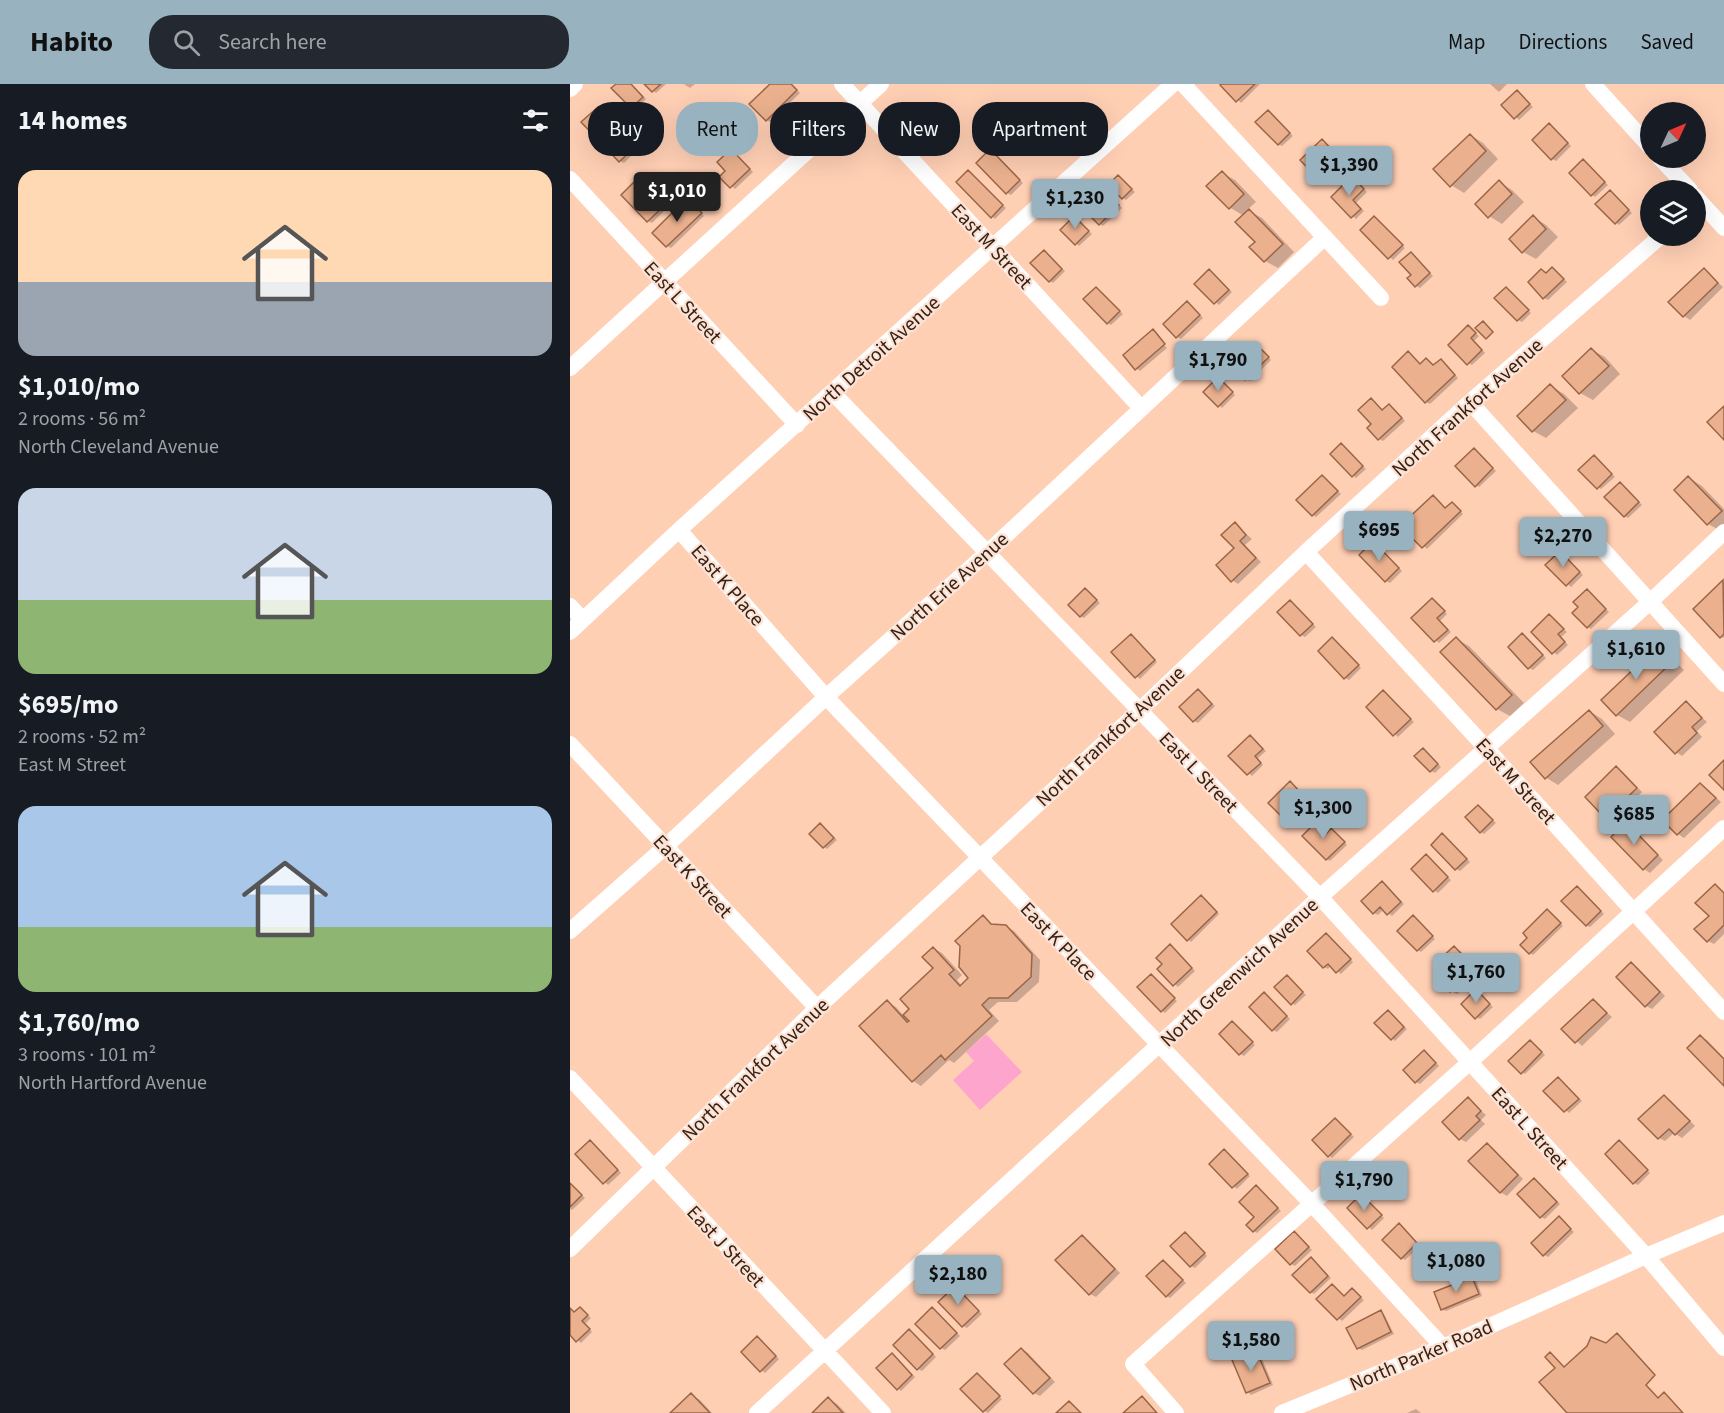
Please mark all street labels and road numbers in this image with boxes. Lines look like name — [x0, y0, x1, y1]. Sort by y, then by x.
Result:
street label: East M Street — [944, 198, 1038, 296]
street label: East L Street — [637, 255, 728, 350]
street label: North Detroit Avenue — [797, 289, 947, 428]
street label: North Frankfort Avenue — [1386, 332, 1550, 483]
street label: North Erie Avenue — [884, 526, 1015, 647]
street label: East K Place — [684, 539, 771, 633]
street label: North Frankfort Avenue — [1030, 660, 1192, 813]
street label: East L Street — [1152, 726, 1244, 820]
street label: East M Street — [1469, 732, 1562, 831]
street label: East K Street — [646, 829, 738, 925]
street label: North Greenwich Avenue — [1154, 892, 1325, 1054]
street label: East K Place — [1013, 896, 1103, 987]
street label: North Frankfort Avenue — [676, 992, 836, 1148]
street label: East L Street — [1484, 1081, 1574, 1177]
street label: East J Street — [680, 1199, 771, 1294]
street label: North Parker Road — [1345, 1313, 1497, 1399]

